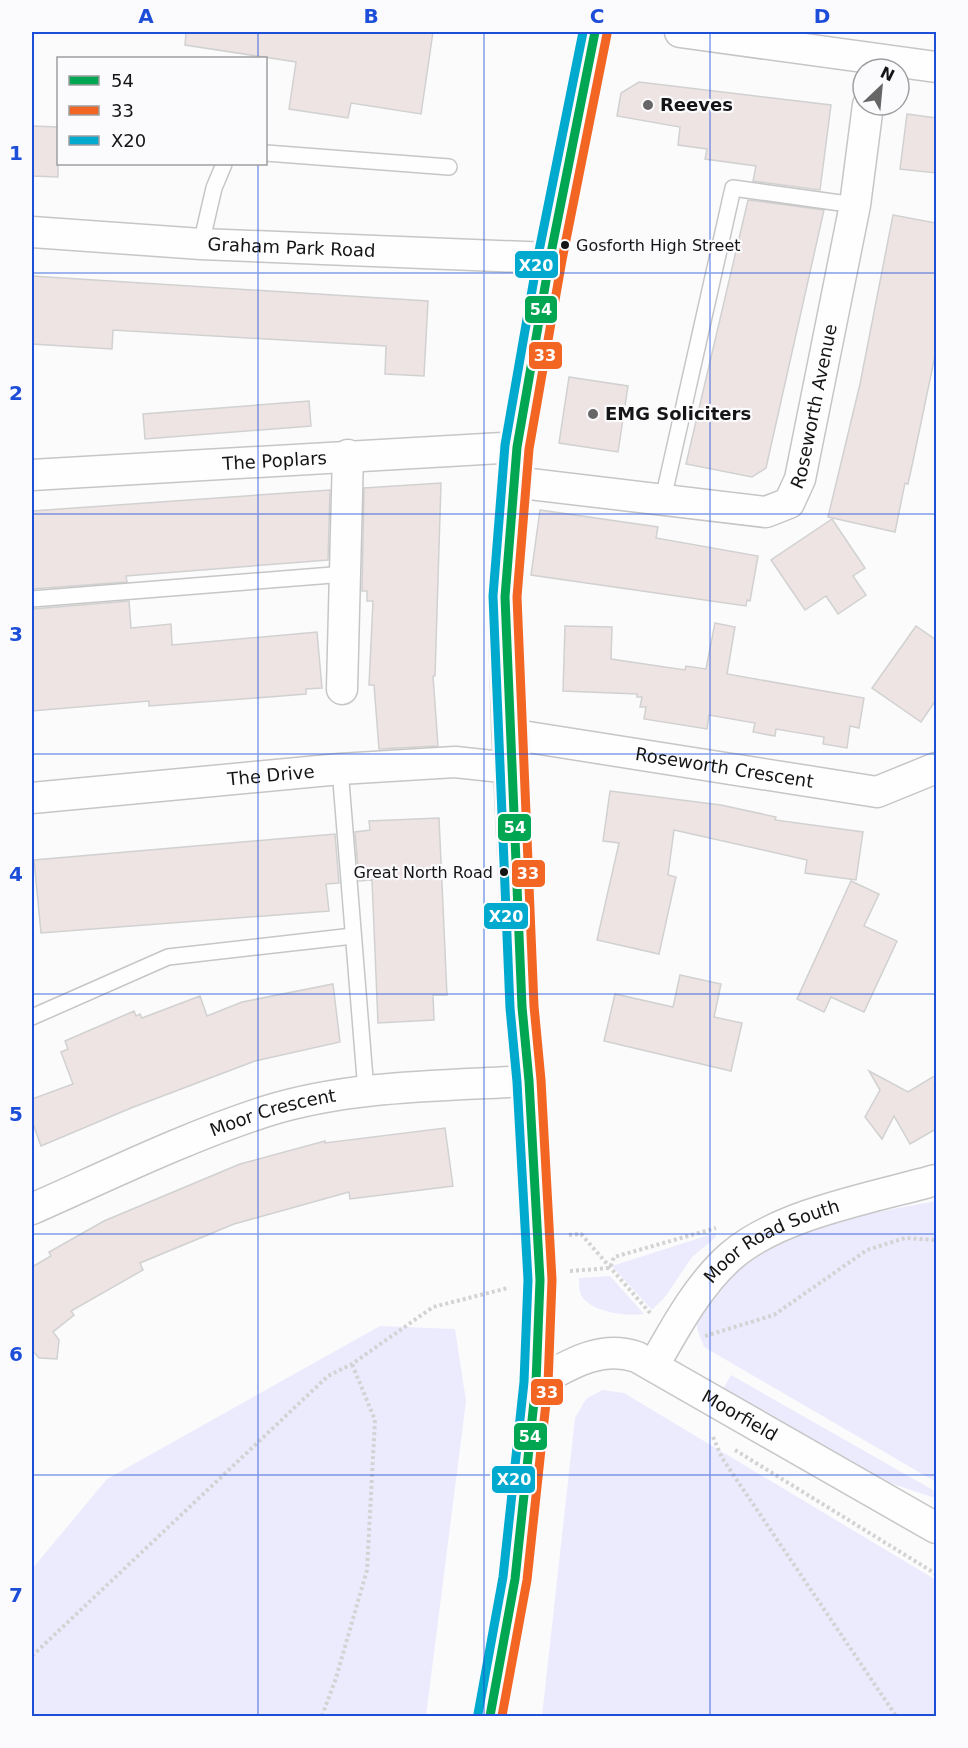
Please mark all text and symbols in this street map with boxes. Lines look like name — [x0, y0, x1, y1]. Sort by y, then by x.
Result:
text: A — [138, 4, 154, 28]
text: B — [363, 4, 379, 28]
text: C — [590, 4, 604, 28]
text: D — [814, 4, 830, 28]
legend — [57, 57, 267, 165]
north arrow — [851, 57, 911, 117]
text: N — [877, 62, 898, 85]
text: 54 — [111, 70, 134, 91]
place label: Reeves — [660, 94, 733, 115]
marker: Reeves — [641, 98, 655, 112]
text: 33 — [111, 100, 134, 121]
text: X20 — [111, 130, 146, 151]
text: 1 — [9, 141, 23, 165]
street label: Graham Park Road — [207, 233, 376, 261]
place label: Gosforth High Street — [576, 236, 741, 255]
marker: Gosforth High Street — [559, 239, 571, 251]
line badge: X20 — [514, 250, 559, 279]
text: X20 — [519, 256, 553, 275]
line badge: 54 — [524, 295, 558, 324]
text: 54 — [530, 300, 552, 319]
street label: Roseworth Avenue — [786, 322, 841, 492]
line badge: 33 — [528, 341, 563, 370]
text: 33 — [534, 346, 556, 365]
text: 2 — [9, 381, 23, 405]
place label: EMG Soliciters — [605, 403, 751, 424]
marker: EMG Soliciters — [586, 407, 600, 421]
street label: The Poplars — [221, 447, 327, 474]
text: 3 — [9, 622, 23, 646]
street label: Roseworth Crescent — [634, 743, 815, 792]
street label: The Drive — [225, 760, 315, 790]
line badge: 54 — [497, 813, 532, 842]
text: 54 — [504, 818, 526, 837]
line badge: 33 — [511, 859, 546, 888]
text: 4 — [9, 862, 23, 886]
place label: Great North Road — [353, 863, 493, 882]
text: 33 — [517, 864, 539, 883]
marker: Great North Road — [498, 866, 510, 878]
line badge: X20 — [483, 902, 529, 930]
text: X20 — [489, 907, 523, 926]
street label: Moor Crescent — [207, 1084, 337, 1140]
text: 5 — [9, 1102, 23, 1126]
street label: Moor Road South — [699, 1195, 842, 1287]
text: 6 — [9, 1342, 23, 1366]
line badge: 33 — [530, 1378, 564, 1406]
text: 33 — [536, 1383, 558, 1402]
street label: Moorfield — [698, 1385, 781, 1445]
line badge: 54 — [513, 1422, 548, 1451]
text: 54 — [519, 1427, 541, 1446]
line badge: X20 — [491, 1465, 536, 1494]
text: X20 — [497, 1470, 531, 1489]
text: 7 — [9, 1583, 23, 1607]

